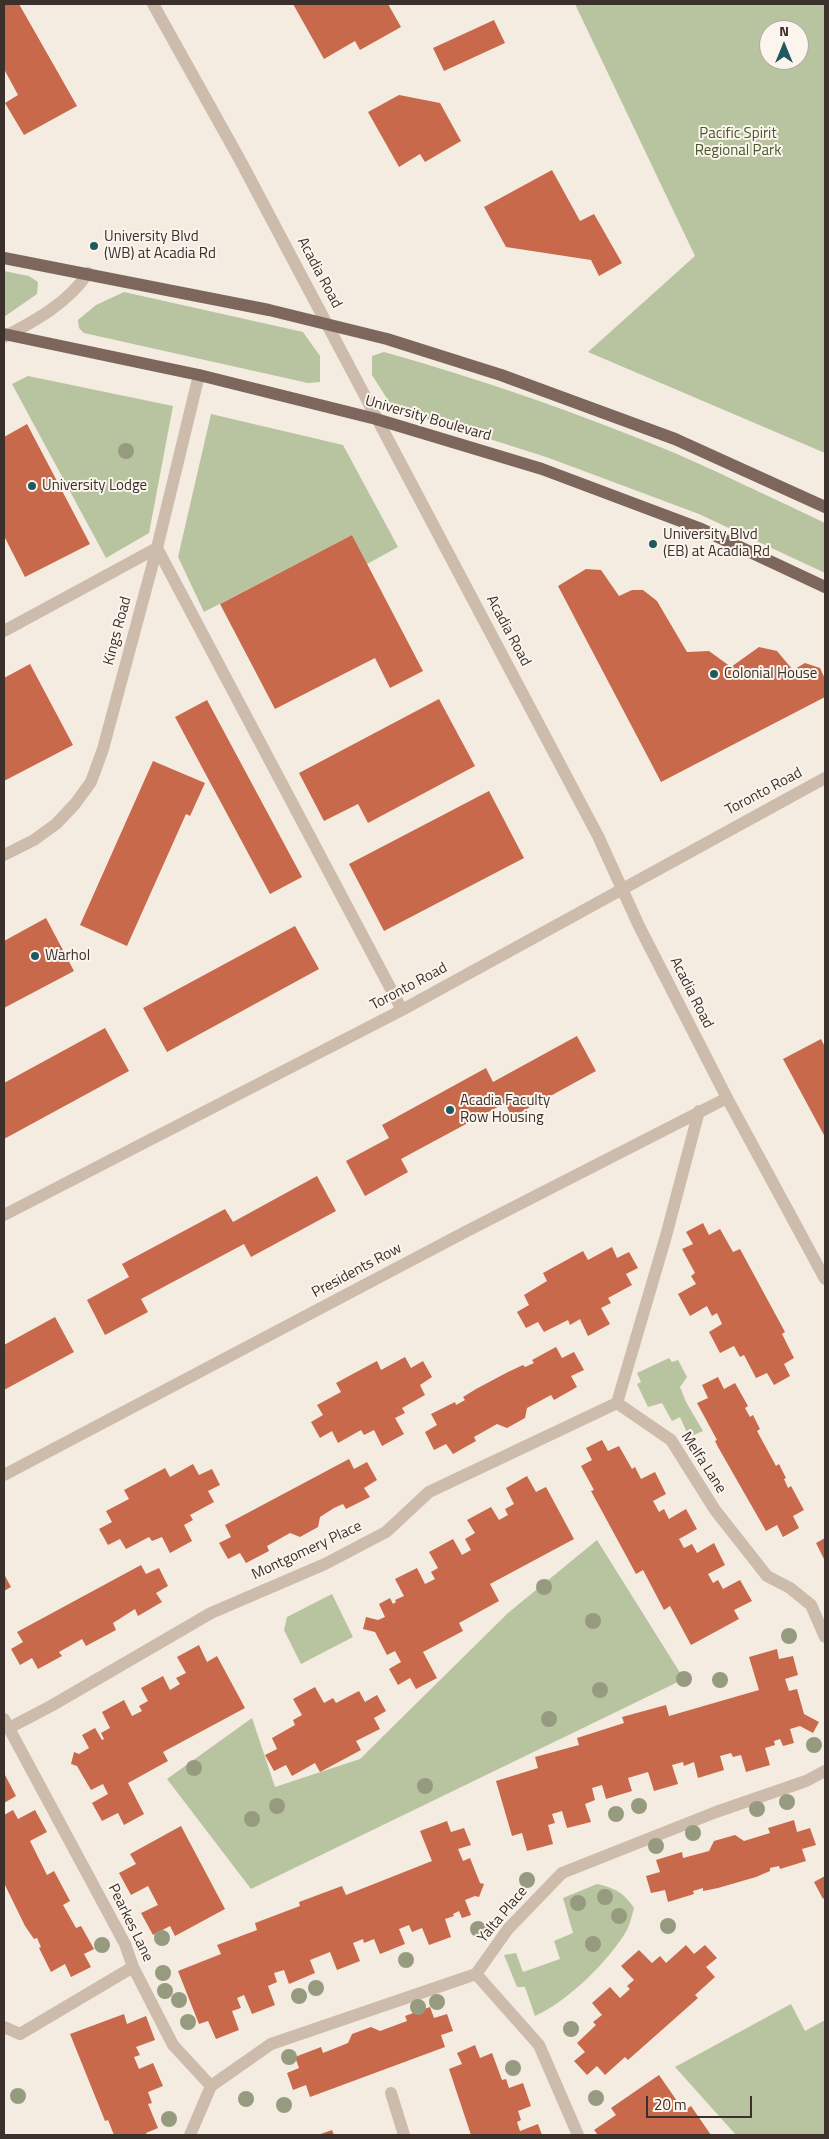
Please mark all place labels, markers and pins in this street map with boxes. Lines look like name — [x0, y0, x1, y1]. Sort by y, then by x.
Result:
place label: University Blvd (WB) at Acadia Rd — [104, 228, 216, 263]
marker: University Blvd (WB) at Acadia Rd — [88, 240, 100, 252]
place label: University Lodge — [42, 477, 147, 495]
marker: University Lodge — [26, 480, 38, 492]
place label: University Blvd (EB) at Acadia Rd — [663, 526, 770, 561]
marker: University Blvd (EB) at Acadia Rd — [647, 538, 659, 550]
place label: Colonial House — [724, 665, 817, 683]
marker: Colonial House — [708, 668, 720, 680]
place label: Warhol — [45, 947, 90, 965]
marker: Warhol — [29, 950, 41, 962]
place label: Acadia Faculty Row Housing — [460, 1092, 550, 1127]
marker: Acadia Faculty Row Housing — [444, 1104, 456, 1116]

